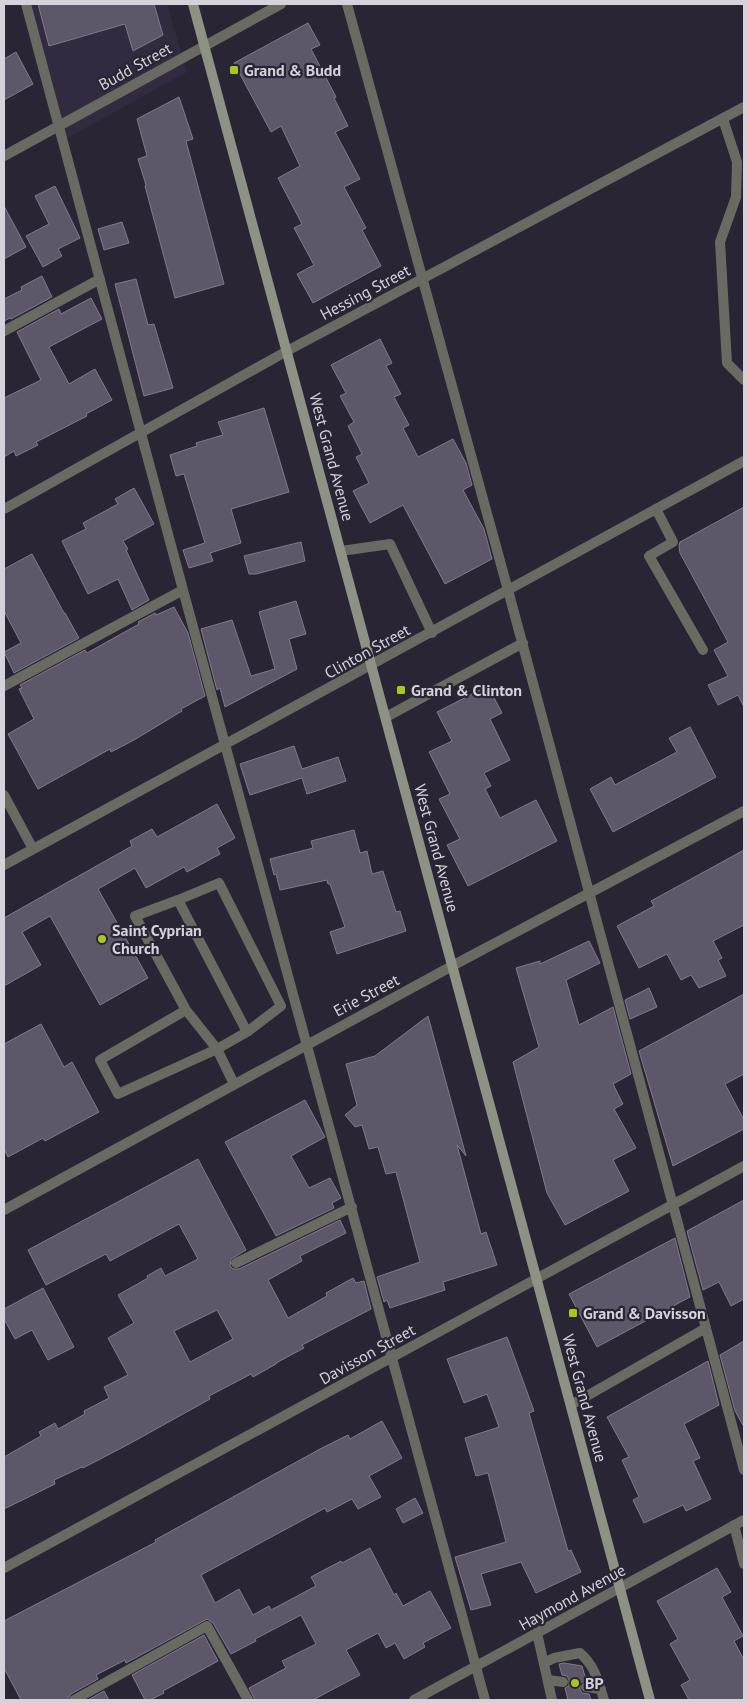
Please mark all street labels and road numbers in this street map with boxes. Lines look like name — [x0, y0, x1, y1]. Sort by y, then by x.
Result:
street label: Budd Street — [95, 38, 175, 94]
street label: Hessing Street — [317, 260, 414, 324]
street label: West Grand Avenue — [305, 391, 359, 523]
street label: Clinton Street — [321, 619, 414, 683]
street label: West Grand Avenue — [410, 782, 464, 914]
street label: Erie Street — [330, 969, 403, 1021]
street label: Davisson Street — [316, 1319, 419, 1389]
street label: West Grand Avenue — [558, 1332, 612, 1464]
street label: Haymond Avenue — [515, 1559, 629, 1635]

